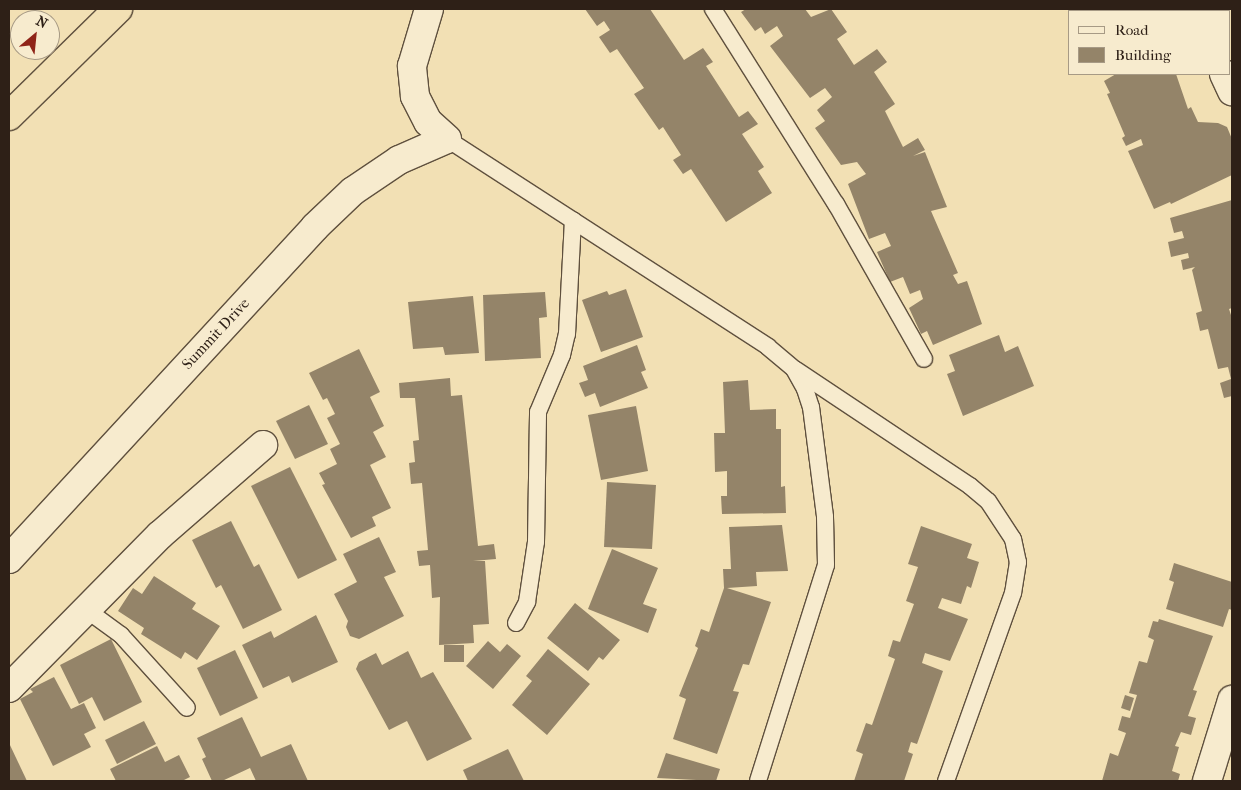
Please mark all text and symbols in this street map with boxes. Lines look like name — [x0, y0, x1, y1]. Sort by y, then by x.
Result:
north arrow — [10, 10, 60, 60]
legend — [1068, 10, 1231, 75]
text: N — [33, 12, 50, 32]
text: Road — [1115, 21, 1148, 39]
text: Building — [1115, 46, 1171, 64]
street label: Summit Drive — [178, 295, 254, 373]

